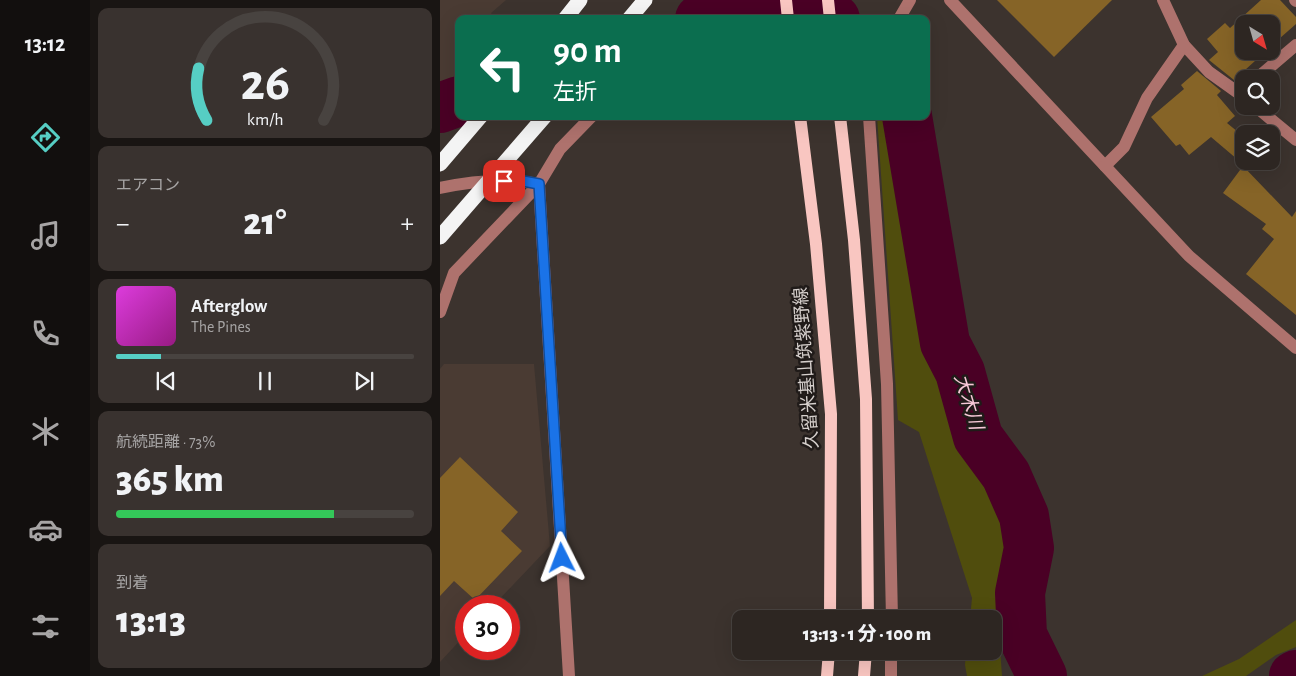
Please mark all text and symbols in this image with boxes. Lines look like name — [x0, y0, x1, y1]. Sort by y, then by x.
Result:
north arrow — [1235, 15, 1280, 60]
map controls — [1235, 15, 1280, 170]
text: 13:12 — [25, 33, 65, 55]
text: 90 m — [553, 34, 622, 69]
icon: left — [470, 35, 535, 100]
text: 26 — [240, 57, 290, 109]
button: search — [1235, 70, 1280, 115]
text: 左折 — [553, 81, 597, 103]
text: km/h — [247, 111, 283, 129]
icon: directions — [28, 120, 63, 155]
button: layers — [1235, 125, 1280, 170]
pin — [483, 160, 525, 202]
icon: arrive — [490, 167, 518, 195]
text: エアコン — [116, 177, 180, 193]
text: 21° — [243, 204, 287, 242]
text: − — [116, 210, 129, 238]
text: + — [401, 210, 414, 238]
icon: music — [28, 218, 63, 253]
street label: 久留米基山筑紫野線 — [790, 287, 822, 450]
text: Afterglow — [191, 297, 267, 316]
icon: phone — [28, 316, 63, 351]
text: The Pines — [191, 319, 251, 335]
icon: previous — [152, 367, 180, 395]
icon: pause — [251, 367, 279, 395]
icon: next — [350, 367, 378, 395]
water label: 大木川 — [951, 372, 987, 434]
icon: climate — [28, 414, 63, 449]
text: 航続距離 · 73% — [116, 434, 215, 450]
text: 365 km — [116, 461, 224, 499]
icon: car — [28, 512, 63, 547]
position arrow — [535, 531, 587, 583]
text: 到着 — [116, 575, 148, 591]
speed limit sign: 30 — [455, 595, 520, 660]
text: 13:13 — [116, 602, 186, 640]
icon: filters — [28, 609, 63, 644]
text: 13:13 · 1 分 · 100 m — [803, 625, 931, 644]

